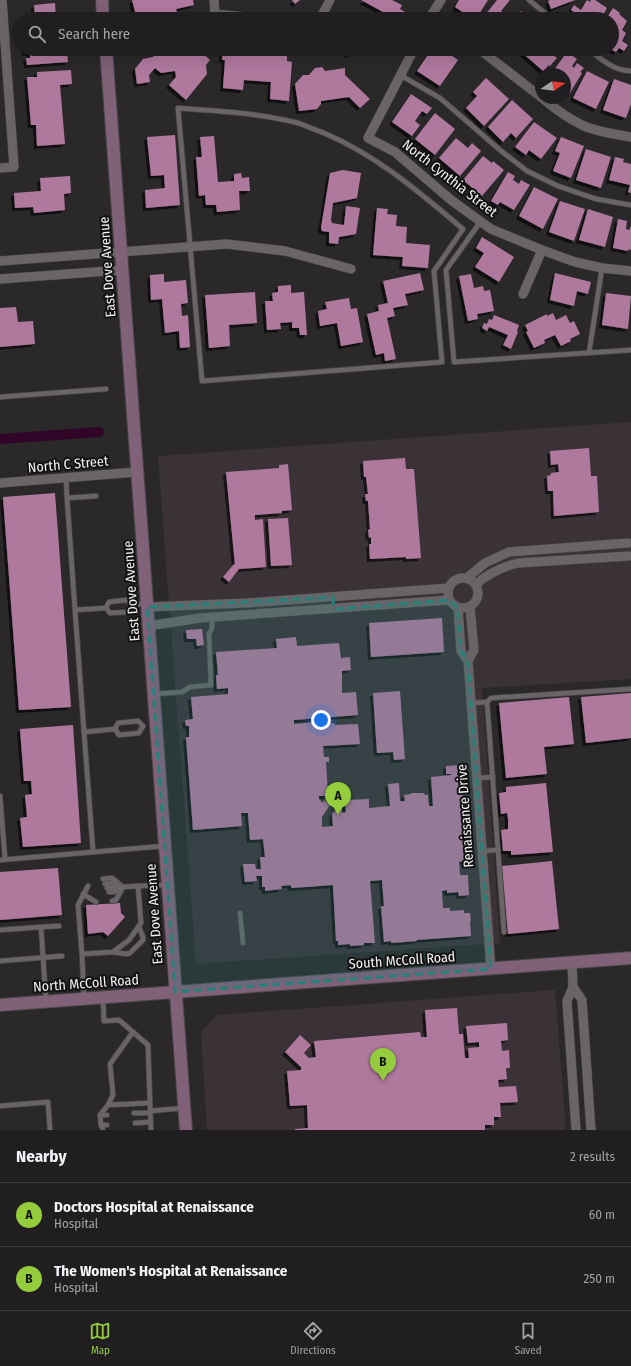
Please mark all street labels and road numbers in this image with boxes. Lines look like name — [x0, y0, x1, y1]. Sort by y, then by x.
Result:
street label: North Cynthia Street — [399, 136, 501, 221]
street label: East Dove Avenue — [95, 216, 119, 318]
street label: North C Street — [27, 452, 109, 476]
street label: East Dove Avenue — [119, 540, 143, 642]
street label: Renaissance Drive — [453, 764, 478, 868]
street label: East Dove Avenue — [142, 863, 166, 965]
street label: South McColl Road — [348, 948, 456, 973]
street label: North McColl Road — [33, 971, 139, 996]

